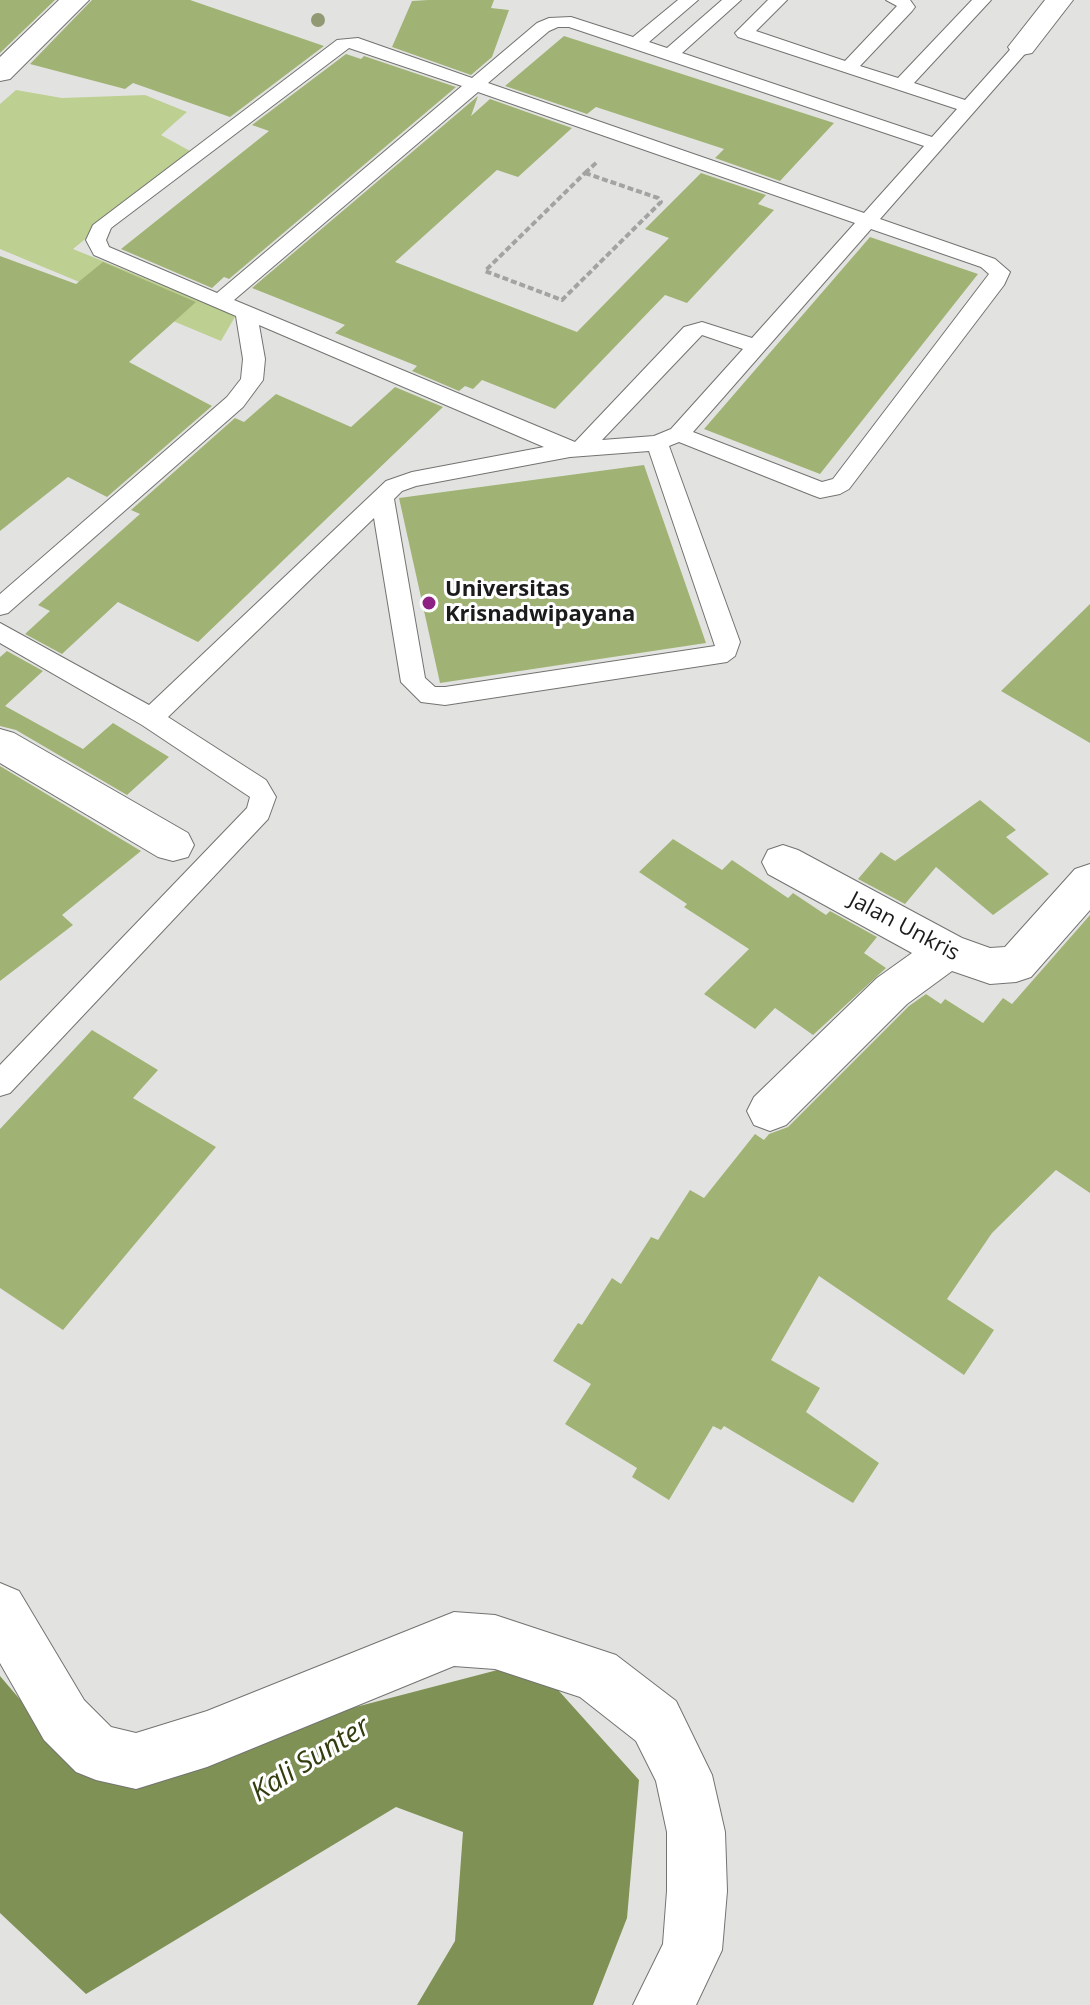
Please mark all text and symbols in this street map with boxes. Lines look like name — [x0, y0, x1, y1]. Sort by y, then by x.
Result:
place label: Universitas Krisnadwipayana — [445, 577, 635, 628]
marker: Universitas Krisnadwipayana — [420, 594, 438, 612]
street label: Jalan Unkris — [844, 887, 964, 967]
water label: Kali Sunter — [245, 1710, 377, 1810]

